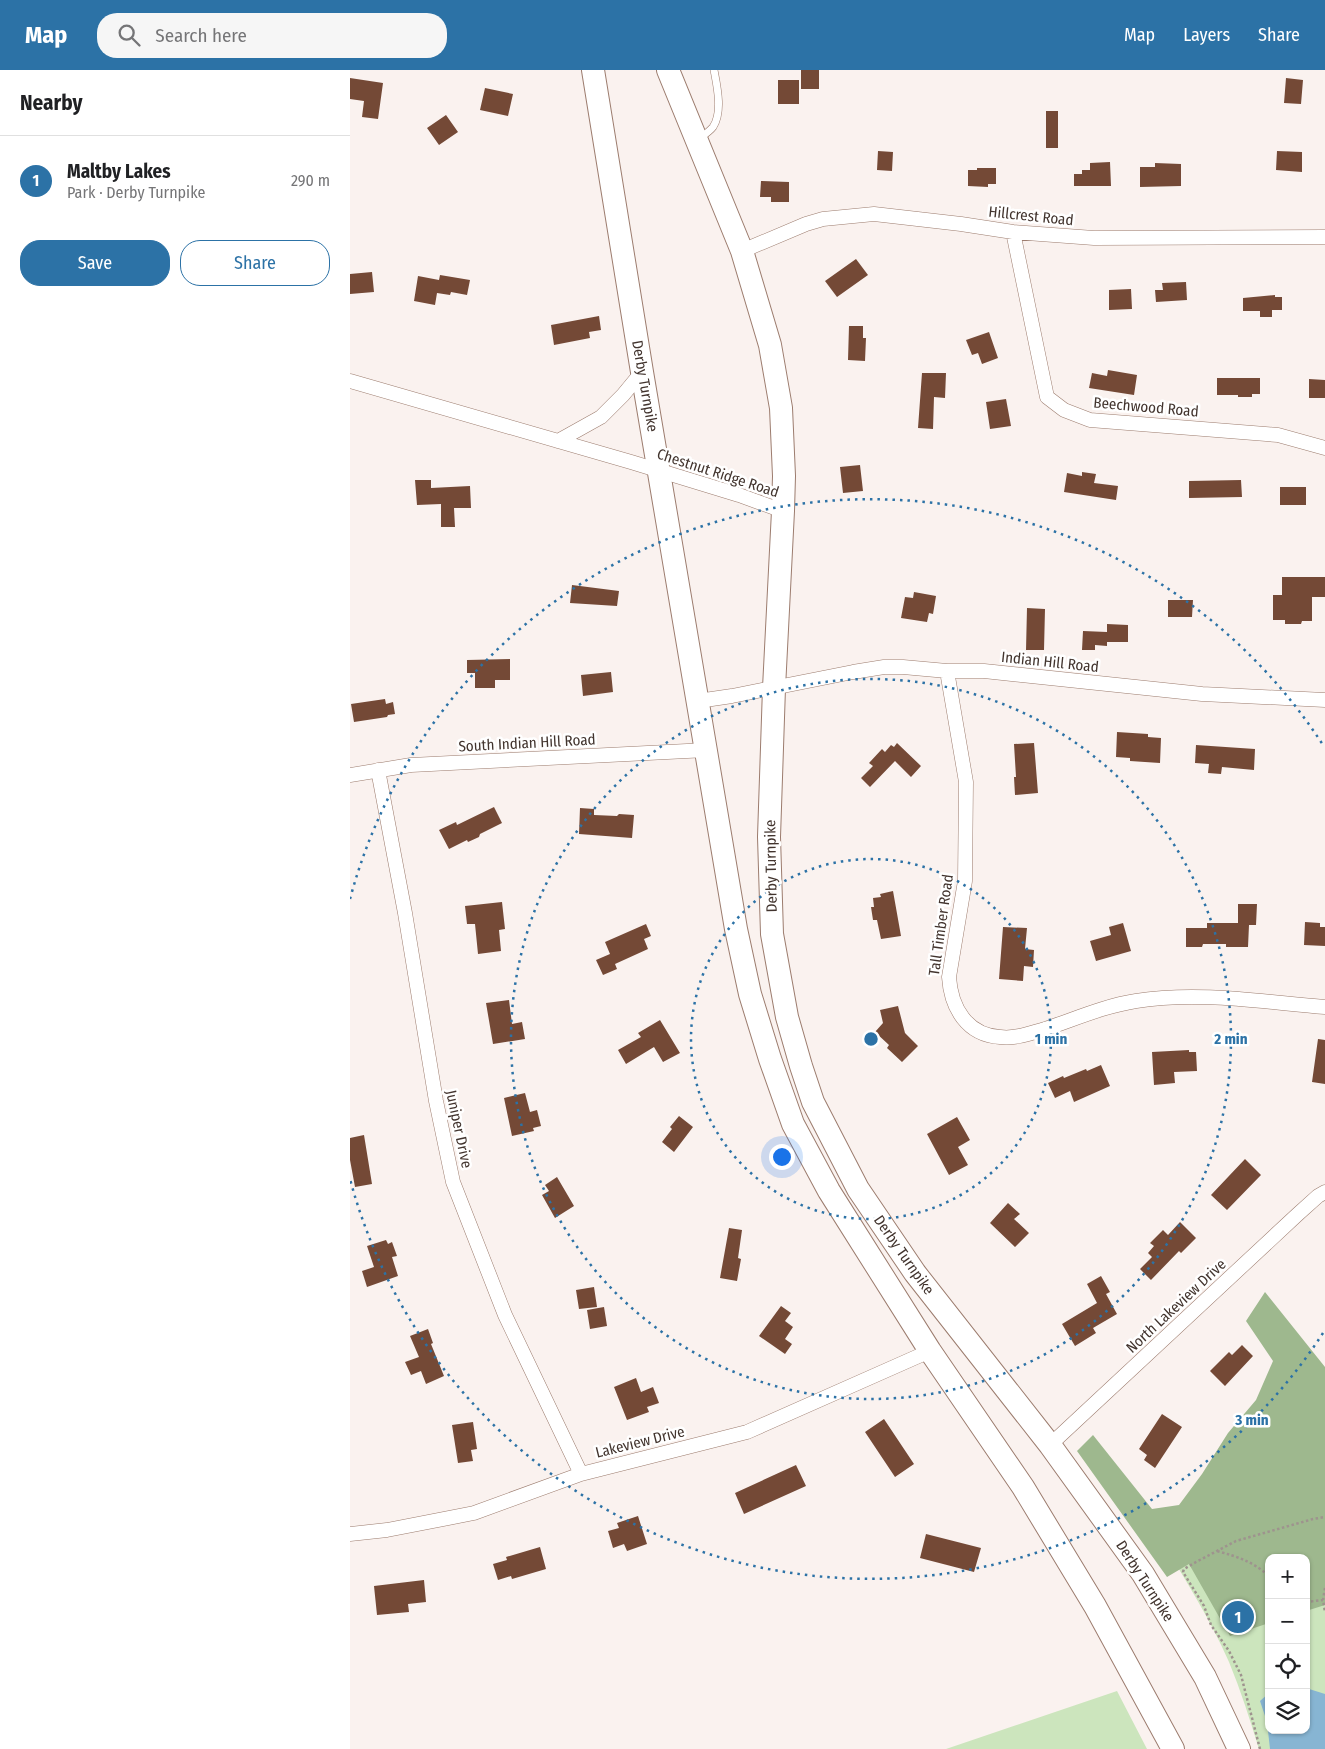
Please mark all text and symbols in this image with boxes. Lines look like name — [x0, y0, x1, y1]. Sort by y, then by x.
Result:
search box — [97, 13, 447, 58]
text: Map — [25, 21, 67, 49]
icon: search — [115, 21, 143, 49]
text: Search here — [155, 24, 247, 47]
text: Map — [1124, 24, 1155, 46]
text: Layers — [1183, 24, 1230, 46]
text: Share — [1258, 24, 1300, 46]
text: Nearby — [20, 90, 82, 116]
text: Maltby Lakes — [67, 160, 171, 183]
text: 1 — [33, 171, 39, 190]
text: 290 m — [291, 171, 330, 190]
text: Park · Derby Turnpike — [67, 183, 205, 202]
street label: Hillcrest Road — [988, 203, 1074, 229]
button: Save — [20, 240, 170, 286]
button: Share — [180, 240, 330, 286]
street label: Derby Turnpike — [628, 339, 662, 433]
street label: Beechwood Road — [1093, 393, 1199, 421]
street label: Chestnut Ridge Road — [655, 445, 781, 501]
street label: Indian Hill Road — [1000, 648, 1100, 676]
street label: South Indian Hill Road — [458, 730, 596, 756]
street label: Derby Turnpike — [761, 819, 781, 913]
street label: Tall Timber Road — [925, 873, 957, 977]
centre of rings — [862, 1030, 880, 1048]
text: 1 min — [1035, 1030, 1067, 1048]
text: 2 min — [1213, 1030, 1248, 1048]
street label: Juniper Drive — [442, 1088, 476, 1170]
your location — [769, 1144, 795, 1170]
street label: Derby Turnpike — [870, 1212, 938, 1298]
street label: North Lakeview Drive — [1122, 1255, 1230, 1357]
text: 3 min — [1234, 1411, 1269, 1429]
street label: Lakeview Drive — [594, 1422, 686, 1462]
street label: Derby Turnpike — [1112, 1537, 1178, 1625]
map controls — [1265, 1554, 1310, 1734]
button: + — [1265, 1554, 1310, 1599]
pin: 1 — [1222, 1598, 1254, 1636]
button: − — [1265, 1599, 1310, 1644]
button: locate — [1265, 1644, 1310, 1689]
button: layers — [1265, 1689, 1310, 1734]

